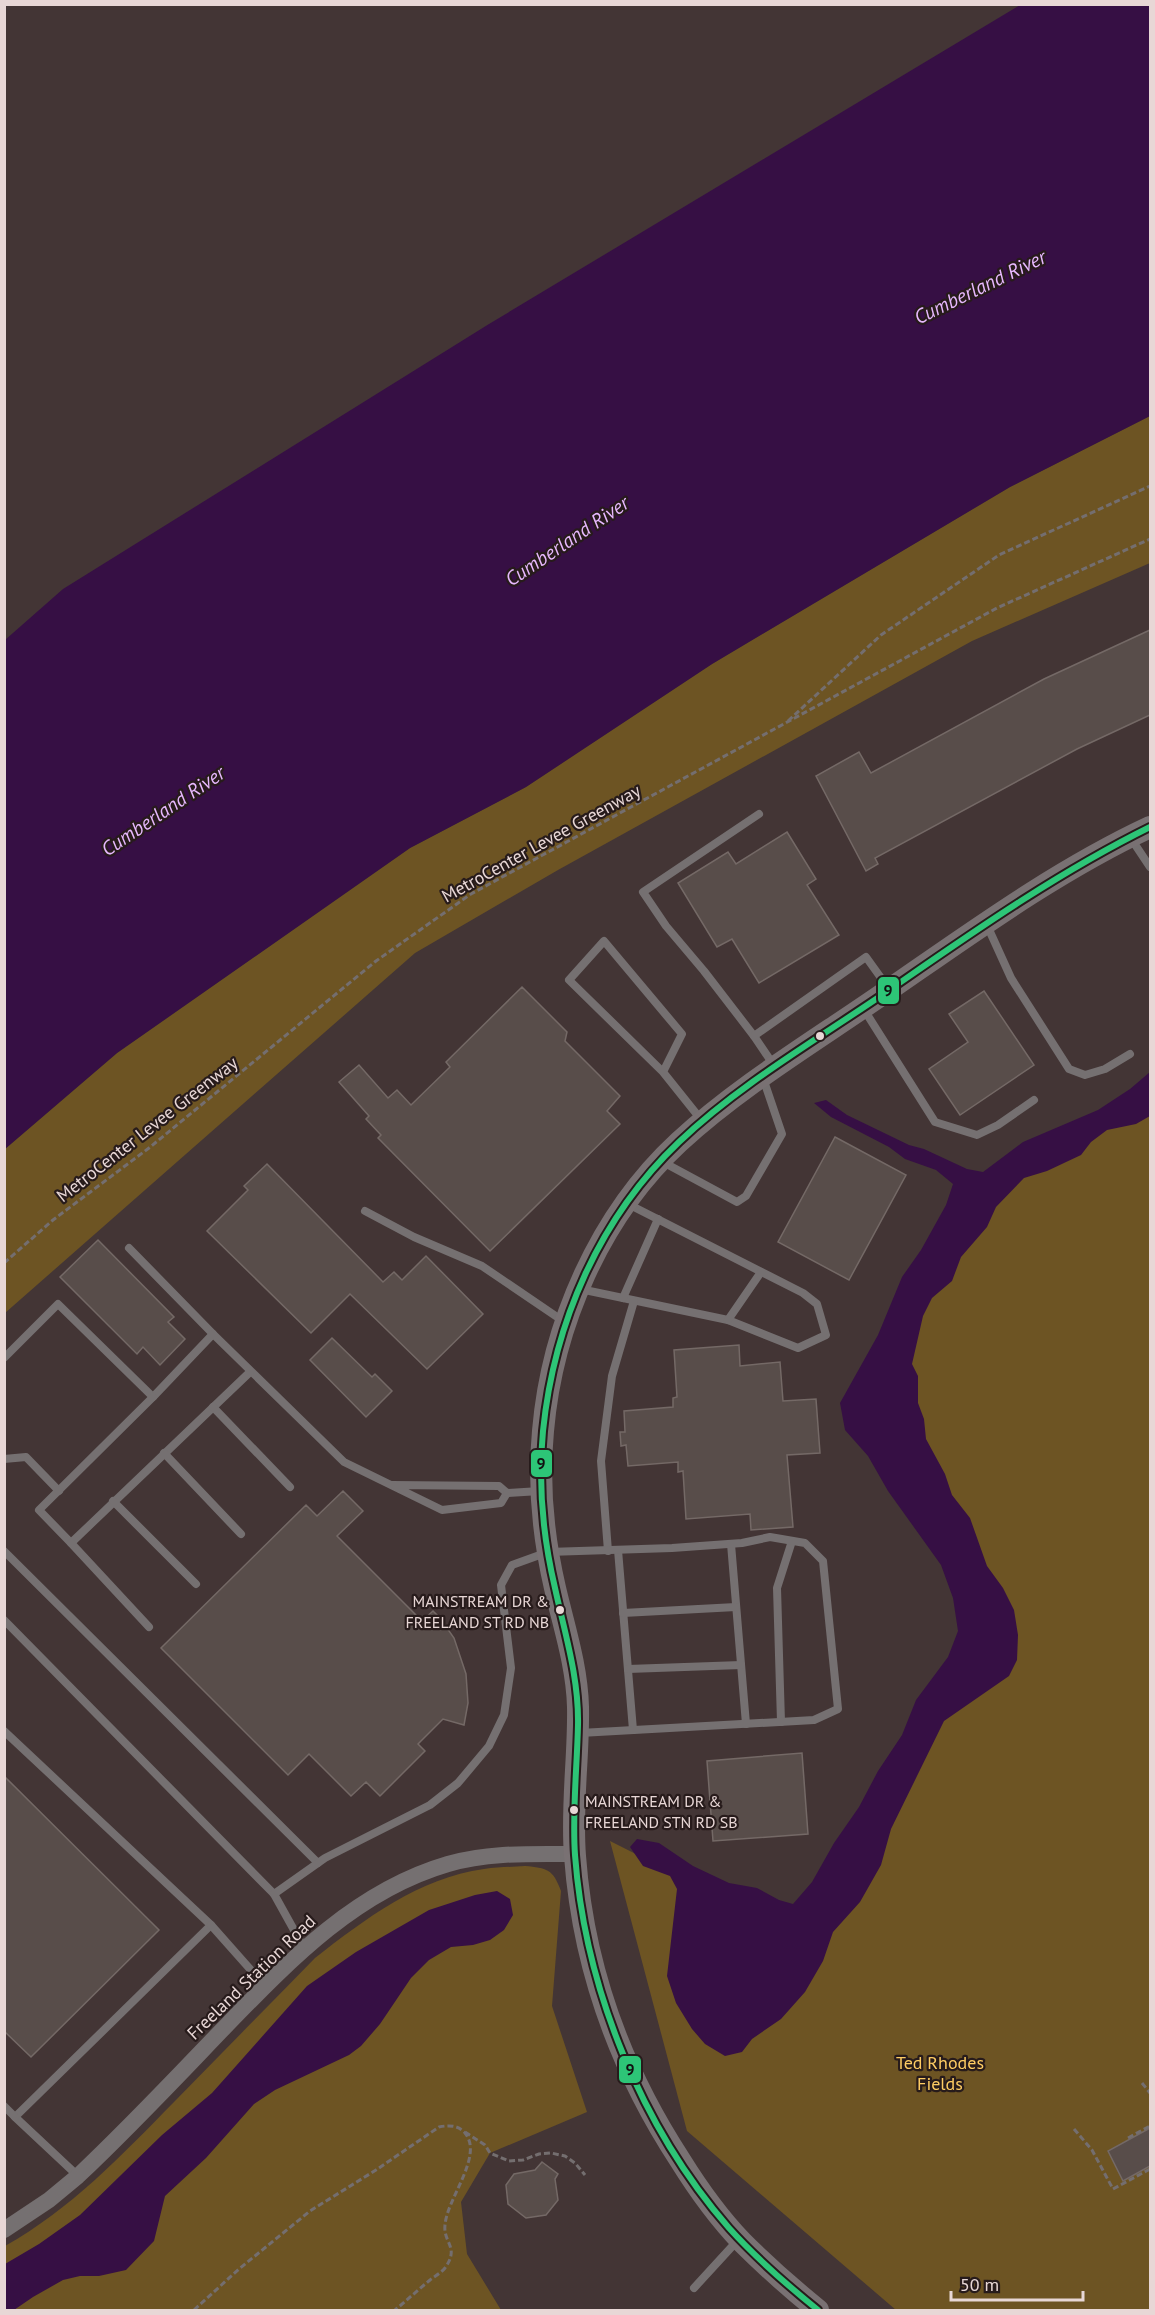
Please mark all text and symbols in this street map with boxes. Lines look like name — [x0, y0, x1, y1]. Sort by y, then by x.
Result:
water label: Cumberland River — [910, 243, 1052, 330]
water label: Cumberland River — [500, 489, 635, 592]
water label: Cumberland River — [96, 759, 231, 862]
street label: MetroCenter Levee Greenway — [438, 778, 645, 907]
line badge: 9 — [877, 976, 900, 1005]
text: 9 — [883, 980, 893, 1000]
unlabelled marker — [814, 1030, 826, 1042]
street label: MetroCenter Levee Greenway — [52, 1051, 243, 1207]
line badge: 9 — [530, 1449, 553, 1478]
text: 9 — [536, 1453, 546, 1473]
place label: MAINSTREAM DR & FREELAND ST RD NB — [405, 1591, 549, 1632]
marker: MAINSTREAM DR & FREELAND ST RD NB — [554, 1604, 566, 1616]
place label: MAINSTREAM DR & FREELAND STN RD SB — [585, 1791, 738, 1832]
marker: MAINSTREAM DR & FREELAND STN RD SB — [568, 1804, 580, 1816]
street label: Freeland Station Road — [182, 1910, 320, 2044]
park label: Ted Rhodes Fields — [896, 2051, 984, 2095]
line badge: 9 — [618, 2055, 642, 2084]
text: 9 — [625, 2059, 635, 2079]
scale bar — [951, 2264, 1083, 2302]
text: 50 m — [960, 2273, 999, 2296]

